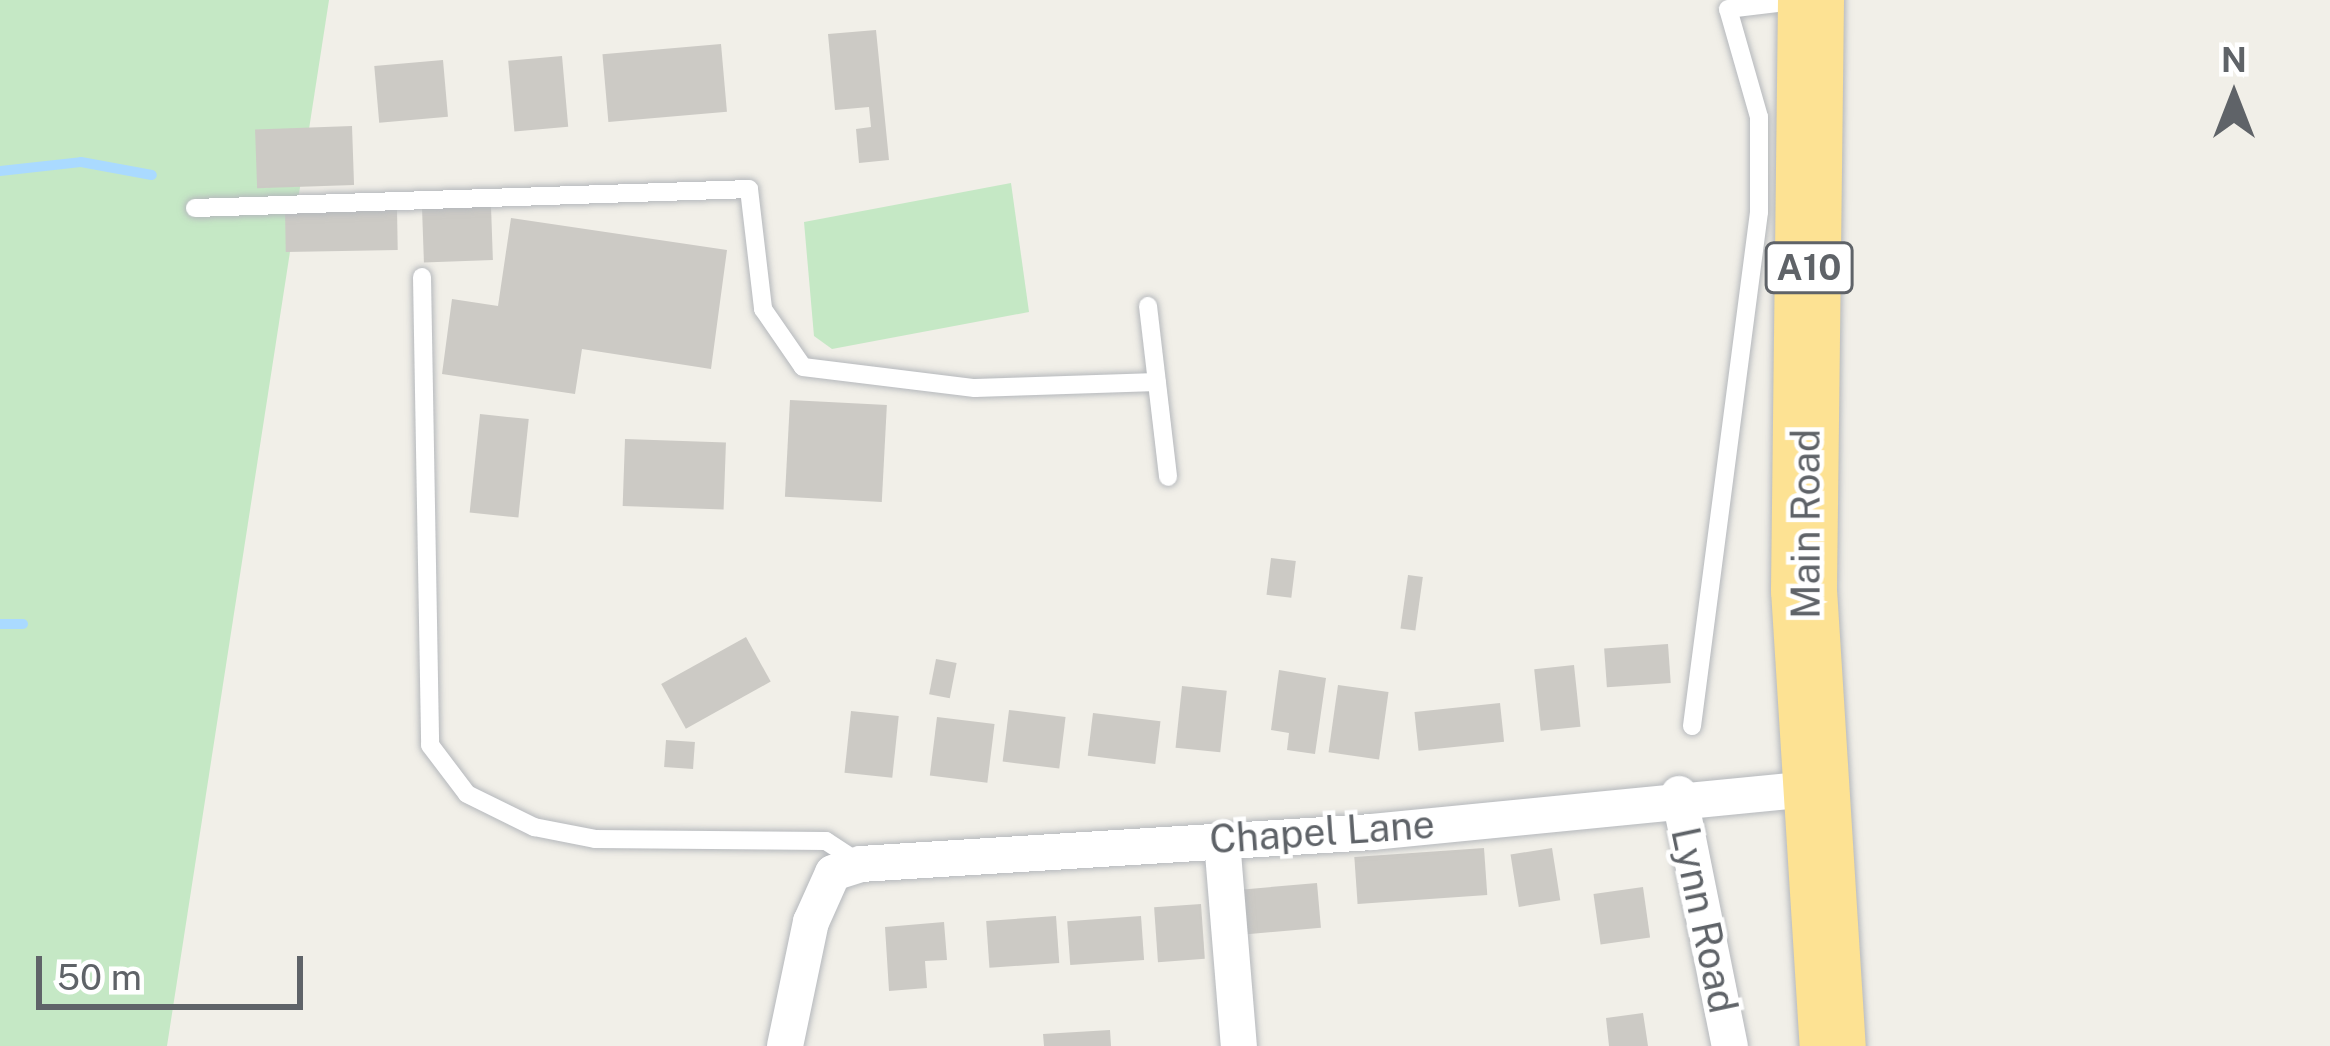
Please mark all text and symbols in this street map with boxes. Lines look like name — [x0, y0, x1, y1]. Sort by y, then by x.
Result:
north arrow — [2174, 36, 2294, 156]
text: N — [2221, 41, 2247, 79]
road number: A10 — [1764, 238, 1854, 298]
street label: Main Road — [1783, 429, 1829, 619]
street label: Chapel Lane — [1208, 801, 1436, 863]
street label: Lynn Road — [1661, 823, 1747, 1017]
scale bar — [42, 932, 309, 1006]
text: 50 m — [57, 956, 142, 998]

